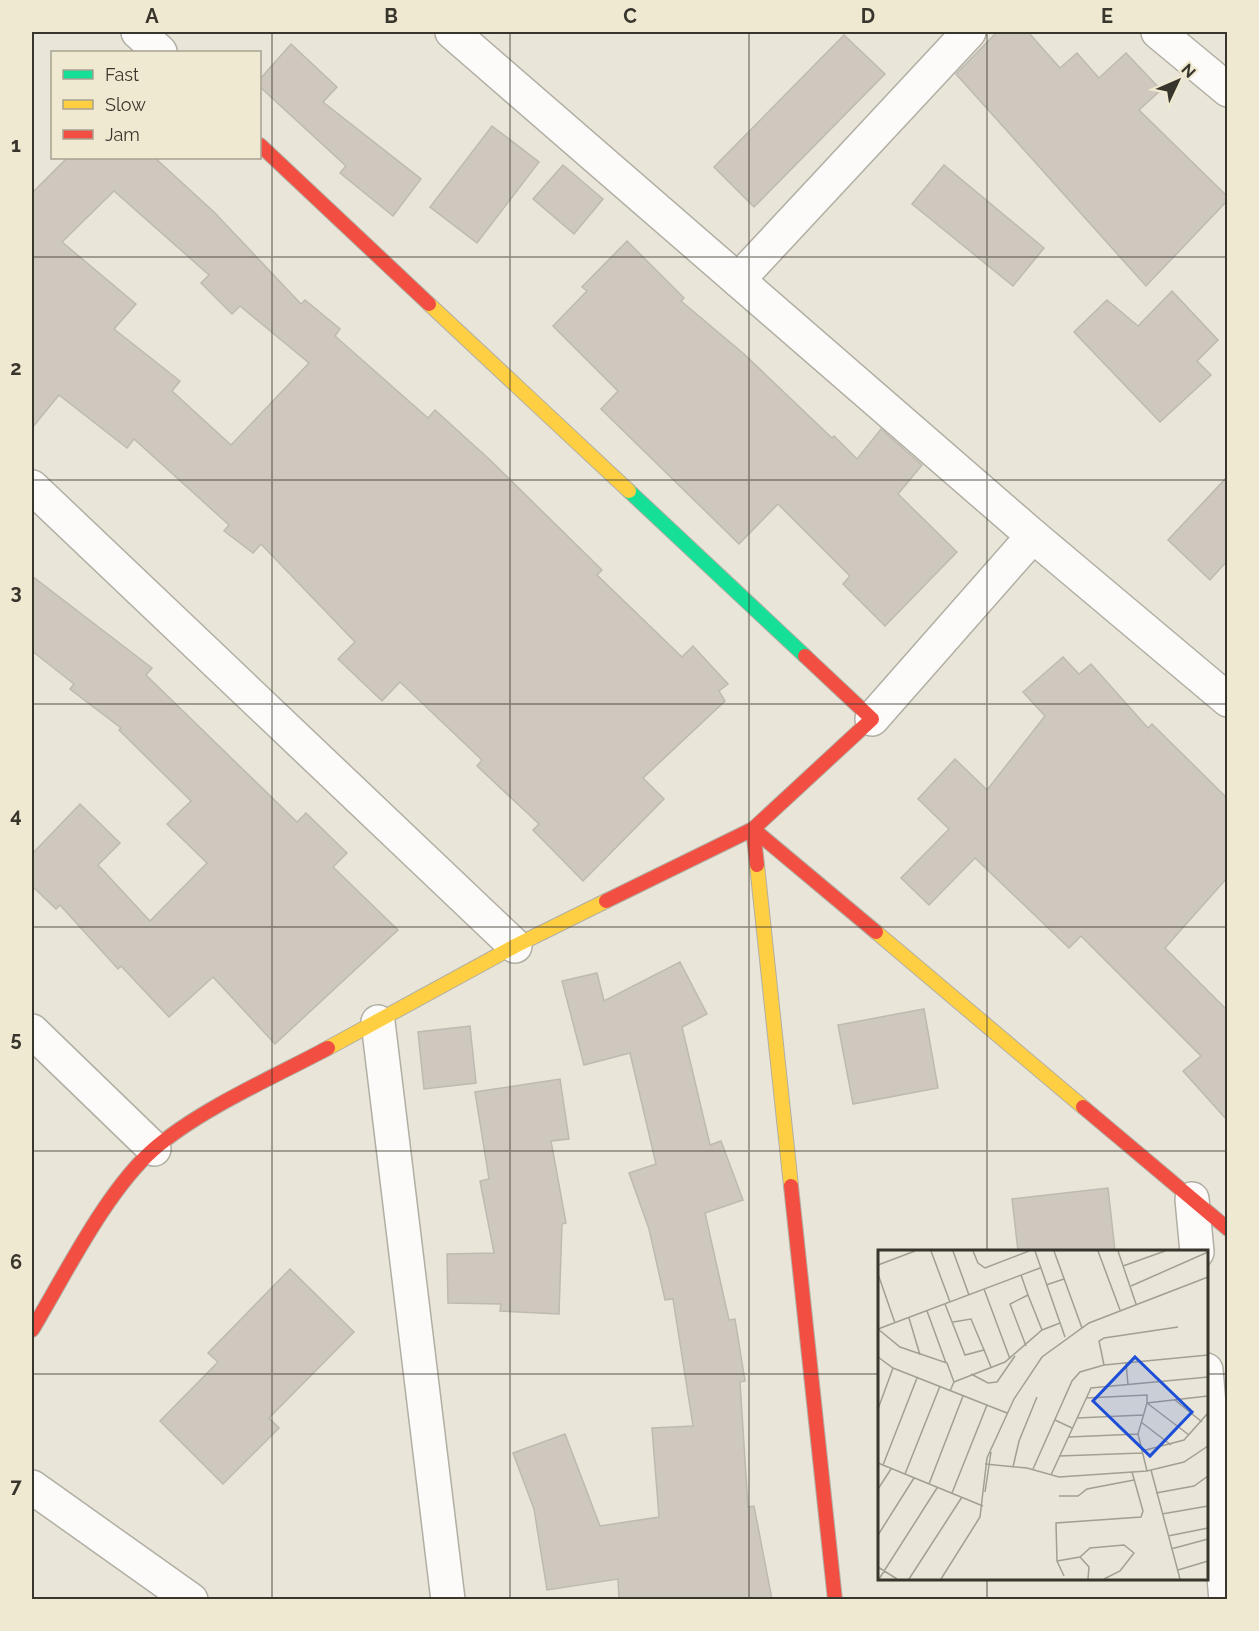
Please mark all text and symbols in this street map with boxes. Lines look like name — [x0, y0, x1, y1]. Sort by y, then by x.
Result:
text: A — [145, 4, 159, 28]
text: B — [384, 4, 398, 28]
text: C — [623, 4, 637, 28]
text: D — [861, 4, 875, 28]
text: E — [1101, 4, 1113, 28]
legend — [51, 51, 261, 159]
north arrow — [1148, 51, 1208, 111]
text: N — [1177, 60, 1200, 82]
text: Fast — [105, 64, 139, 85]
text: Slow — [105, 94, 146, 115]
text: Jam — [105, 124, 140, 145]
text: 1 — [11, 133, 21, 157]
text: 2 — [10, 356, 22, 380]
text: 3 — [10, 580, 22, 604]
text: 4 — [10, 803, 22, 827]
text: 5 — [10, 1027, 22, 1051]
text: 6 — [10, 1250, 22, 1274]
inset map — [878, 1250, 1208, 1580]
text: 7 — [10, 1474, 22, 1498]

